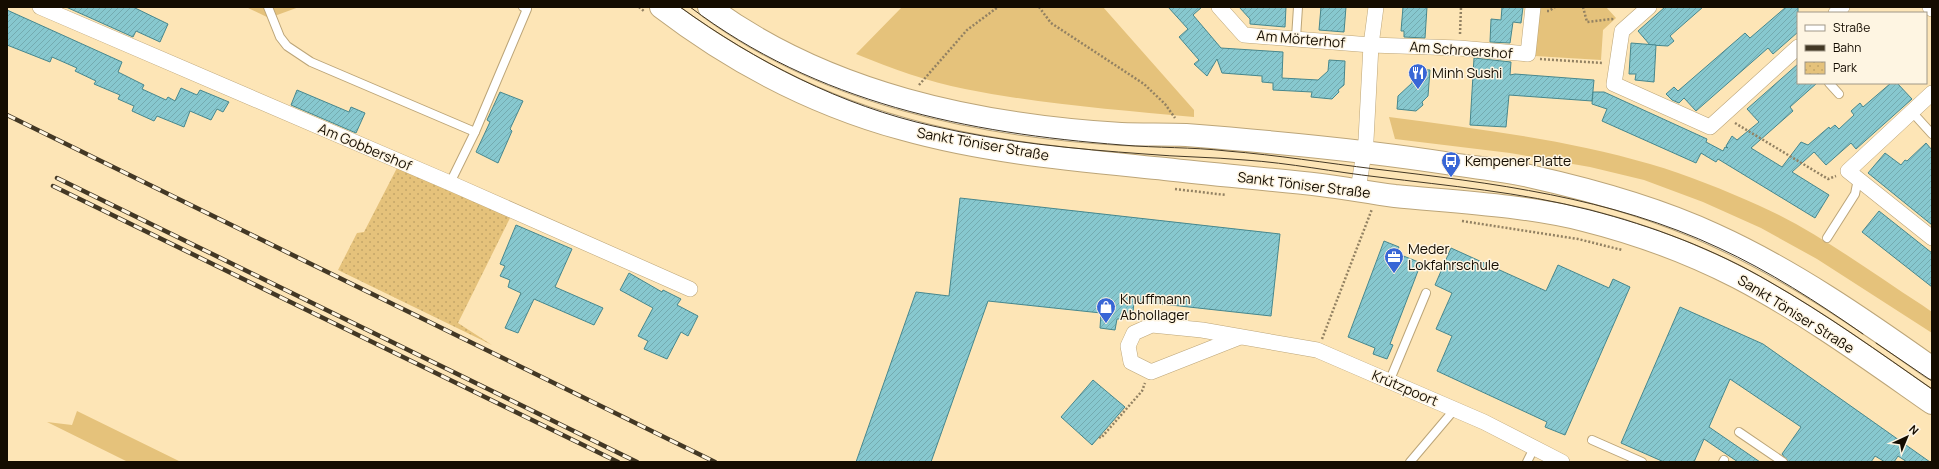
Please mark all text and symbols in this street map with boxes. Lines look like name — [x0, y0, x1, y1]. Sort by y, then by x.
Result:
legend — [1797, 12, 1927, 84]
text: Straße — [1833, 19, 1870, 36]
street label: Am Mörterhof — [1256, 25, 1346, 52]
street label: Am Schroershof — [1409, 36, 1513, 63]
text: Bahn — [1833, 39, 1861, 56]
text: Park — [1833, 59, 1858, 76]
restaurant icon: Minh Sushi — [1407, 62, 1429, 90]
place label: Minh Sushi — [1432, 63, 1502, 82]
street label: Am Gobbershof — [315, 118, 415, 175]
street label: Sankt Töniser Straße — [916, 123, 1051, 164]
bus stop icon: Kempener Platte — [1440, 150, 1462, 178]
place label: Kempener Platte — [1465, 151, 1571, 170]
street label: Sankt Töniser Straße — [1236, 167, 1372, 202]
place label: Meder Lokfahrschule — [1408, 239, 1499, 274]
office icon: Meder Lokfahrschule — [1383, 246, 1405, 274]
street label: Sankt Töniser Straße — [1734, 270, 1858, 357]
place label: Knuffmann Abhollager — [1120, 289, 1191, 324]
shop icon: Knuffmann Abhollager — [1095, 296, 1117, 324]
street label: Krützpoort — [1369, 365, 1442, 410]
north arrow — [1887, 417, 1927, 457]
text: N — [1906, 421, 1922, 438]

